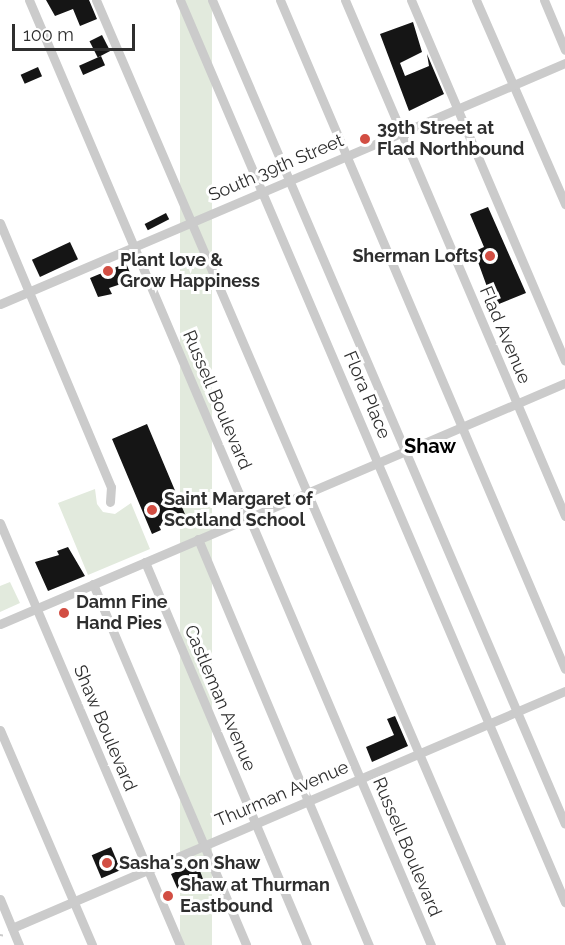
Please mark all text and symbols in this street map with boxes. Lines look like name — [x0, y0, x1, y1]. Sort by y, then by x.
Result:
scale bar — [15, 12, 138, 50]
text: 100 m — [23, 24, 74, 45]
place label: 39th Street at Flad Northbound — [377, 118, 524, 160]
street label: South 39th Street — [205, 130, 347, 206]
marker: 39th Street at Flad Northbound — [358, 132, 372, 146]
place label: Sherman Lofts — [352, 245, 478, 267]
marker: Sherman Lofts — [483, 249, 497, 263]
place label: Plant love & Grow Happiness — [120, 250, 260, 292]
marker: Plant love & Grow Happiness — [101, 264, 115, 278]
street label: Flad Avenue — [475, 283, 535, 387]
street label: Russell Boulevard — [178, 327, 256, 473]
street label: Flora Place — [339, 348, 395, 442]
district label: Shaw — [404, 434, 456, 458]
place label: Saint Margaret of Scotland School — [164, 489, 313, 532]
marker: Saint Margaret of Scotland School — [145, 503, 159, 517]
place label: Damn Fine Hand Pies — [76, 592, 168, 634]
marker: Damn Fine Hand Pies — [57, 606, 71, 620]
street label: Castleman Avenue — [179, 622, 261, 774]
street label: Shaw Boulevard — [69, 662, 141, 794]
street label: Thurman Avenue — [212, 756, 352, 832]
street label: Russell Boulevard — [368, 774, 446, 920]
place label: Sasha's on Shaw — [119, 852, 260, 874]
marker: Sasha's on Shaw — [100, 856, 114, 870]
place label: Shaw at Thurman Eastbound — [180, 875, 331, 918]
marker: Shaw at Thurman Eastbound — [161, 889, 175, 903]

